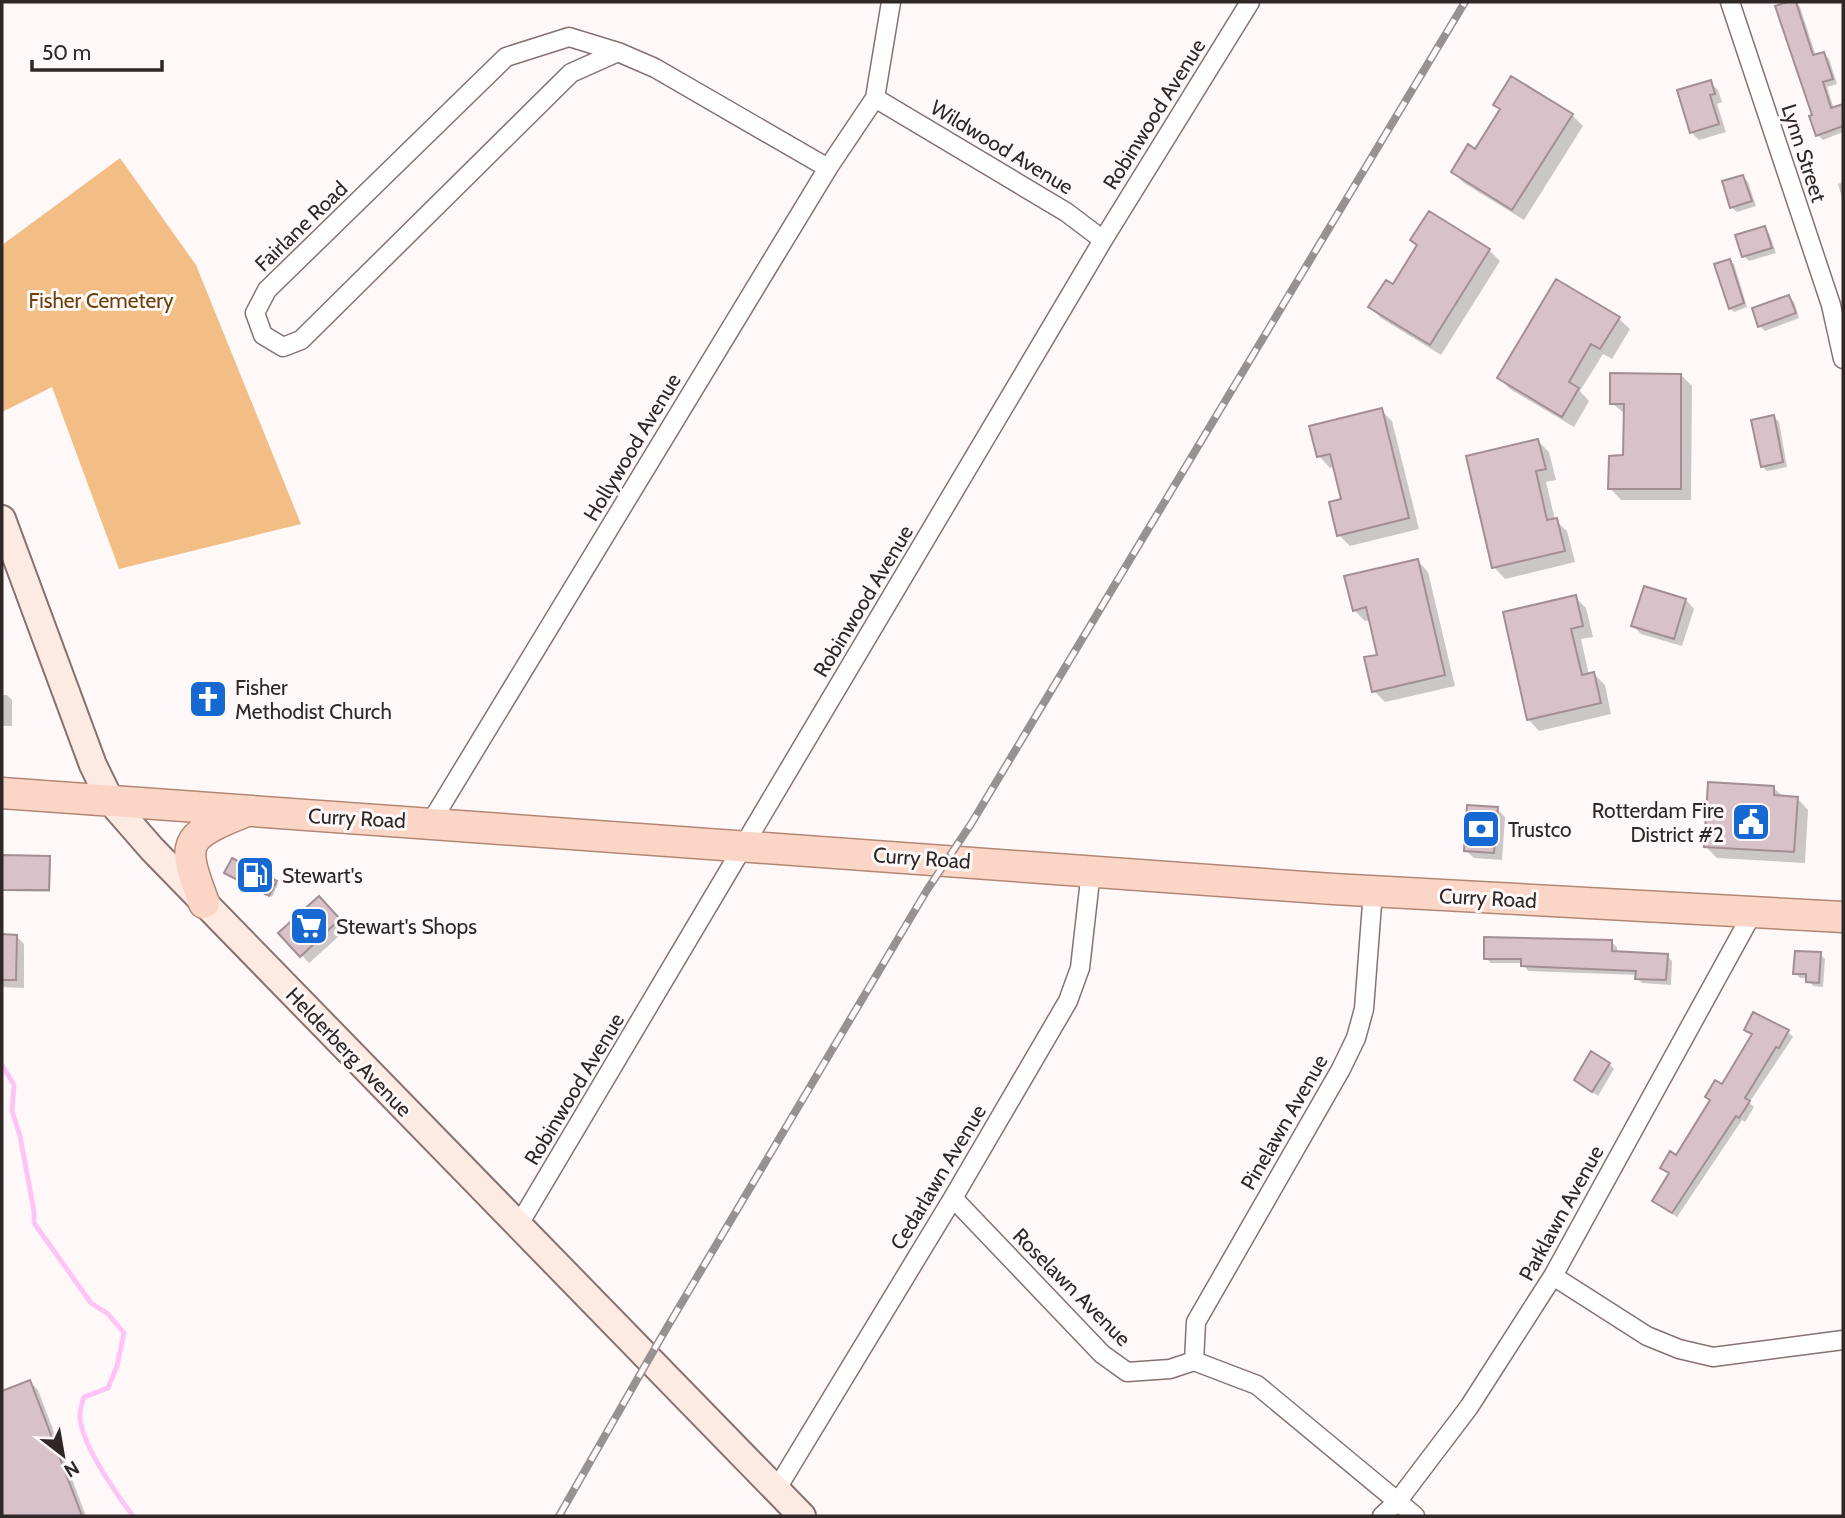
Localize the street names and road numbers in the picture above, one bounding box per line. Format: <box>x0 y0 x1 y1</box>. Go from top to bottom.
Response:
street label: Robinwood Avenue <box>1098 34 1210 194</box>
street label: Wildwood Avenue <box>926 95 1078 200</box>
street label: Lynn Street <box>1776 101 1832 205</box>
street label: Fairlane Road <box>250 176 352 276</box>
street label: Hollywood Avenue <box>578 369 686 525</box>
street label: Robinwood Avenue <box>808 520 918 681</box>
street label: Curry Road <box>308 803 406 833</box>
street label: Curry Road <box>872 842 972 874</box>
street label: Curry Road <box>1439 883 1537 913</box>
street label: Helderberg Avenue <box>281 982 417 1122</box>
street label: Robinwood Avenue <box>519 1008 629 1169</box>
street label: Pinelawn Avenue <box>1235 1050 1333 1194</box>
street label: Cedarlawn Avenue <box>885 1100 991 1254</box>
street label: Parklawn Avenue <box>1513 1141 1609 1285</box>
street label: Roselawn Avenue <box>1008 1223 1136 1351</box>

